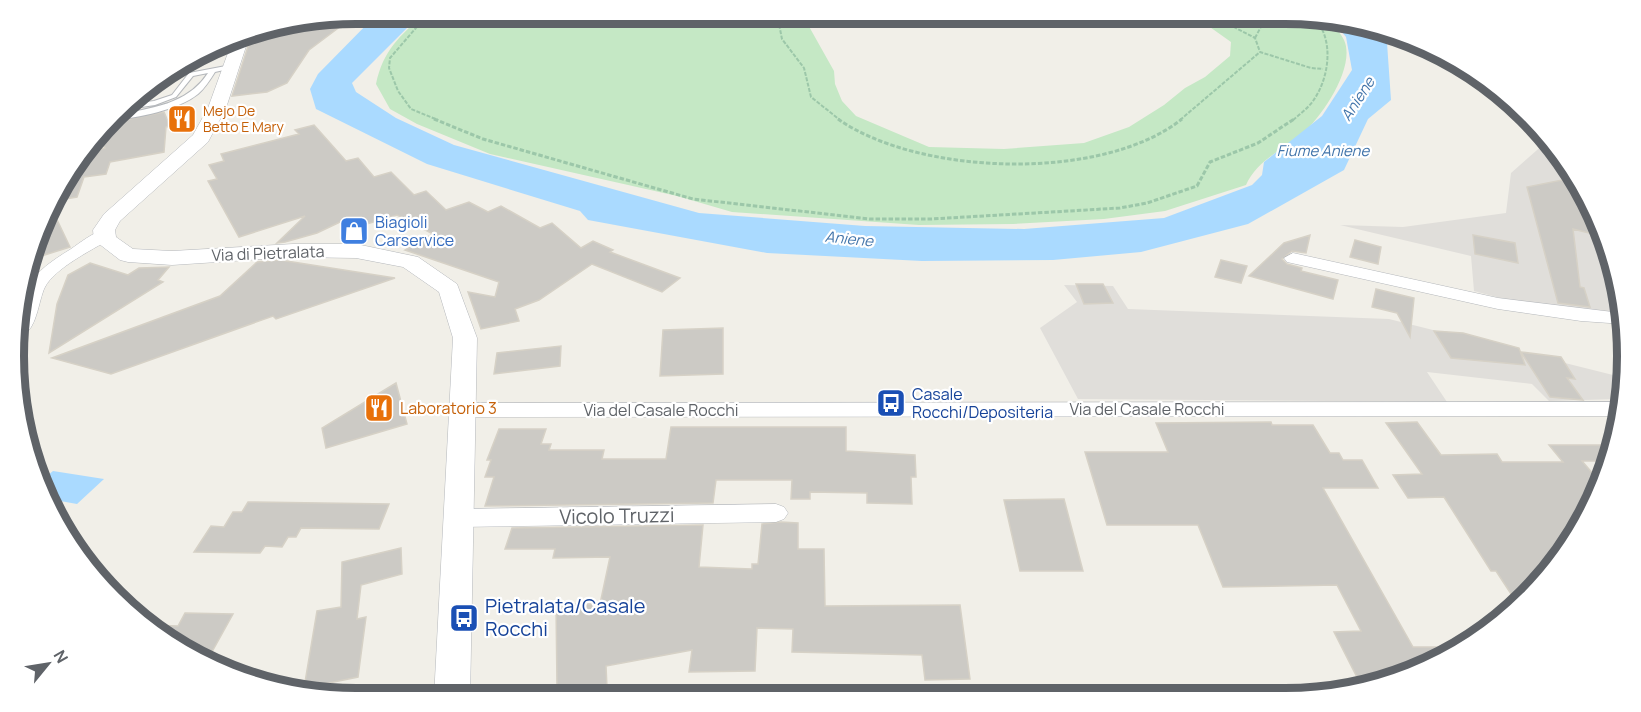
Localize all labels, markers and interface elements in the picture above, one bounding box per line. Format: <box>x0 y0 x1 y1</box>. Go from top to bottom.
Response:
water label: Aniene <box>1336 72 1380 125</box>
place label: Mejo De Betto E Mary <box>203 101 285 136</box>
restaurant icon: Mejo De Betto E Mary <box>166 103 198 135</box>
water label: Fiume Aniene <box>1277 140 1370 161</box>
place label: Biagioli Carservice <box>375 211 454 251</box>
shop icon: Biagioli Carservice <box>338 215 370 247</box>
water label: Aniene <box>824 226 875 252</box>
street label: Via di Pietralata <box>211 240 325 266</box>
place label: Casale Rocchi/Depositeria <box>912 383 1053 423</box>
bus stop icon: Casale Rocchi/Depositeria <box>875 387 907 419</box>
restaurant icon: Laboratorio 3 <box>363 392 395 424</box>
place label: Laboratorio 3 <box>400 397 497 419</box>
street label: Via del Casale Rocchi <box>1069 398 1225 420</box>
street label: Via del Casale Rocchi <box>583 399 739 421</box>
street label: Vicolo Truzzi <box>559 501 675 530</box>
place label: Pietralata/Casale Rocchi <box>485 592 645 642</box>
bus stop icon: Pietralata/Casale Rocchi <box>448 602 480 634</box>
north arrow <box>18 634 78 694</box>
text: N <box>49 646 73 667</box>

